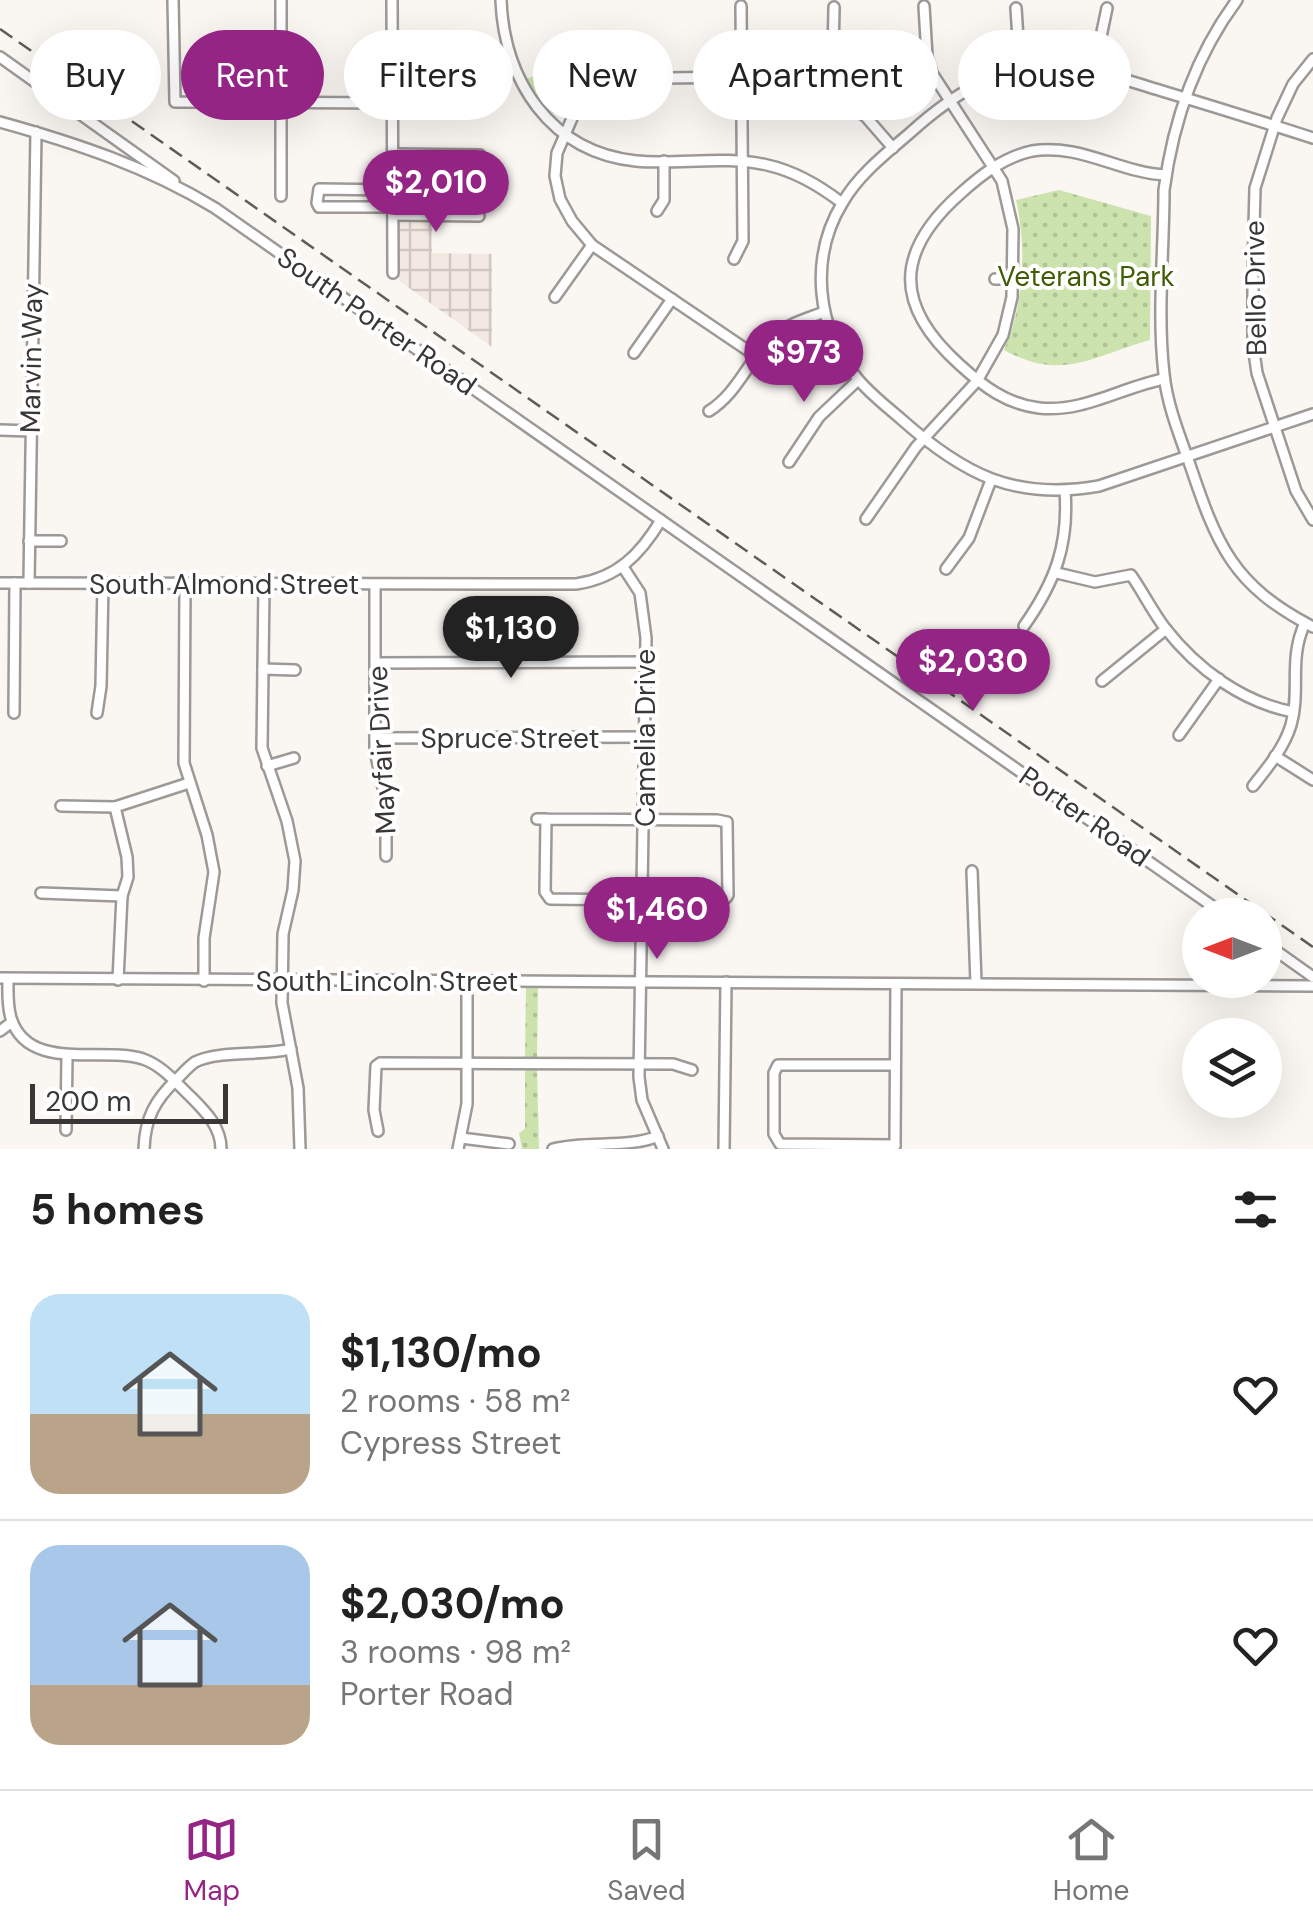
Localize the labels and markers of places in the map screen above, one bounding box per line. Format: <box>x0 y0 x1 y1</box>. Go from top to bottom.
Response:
pin: $2,010 <box>355 150 517 235</box>
pin: $973 <box>745 320 863 405</box>
pin: $1,130 <box>430 596 592 681</box>
pin: $2,030 <box>892 629 1054 714</box>
pin: $1,460 <box>576 877 738 962</box>

